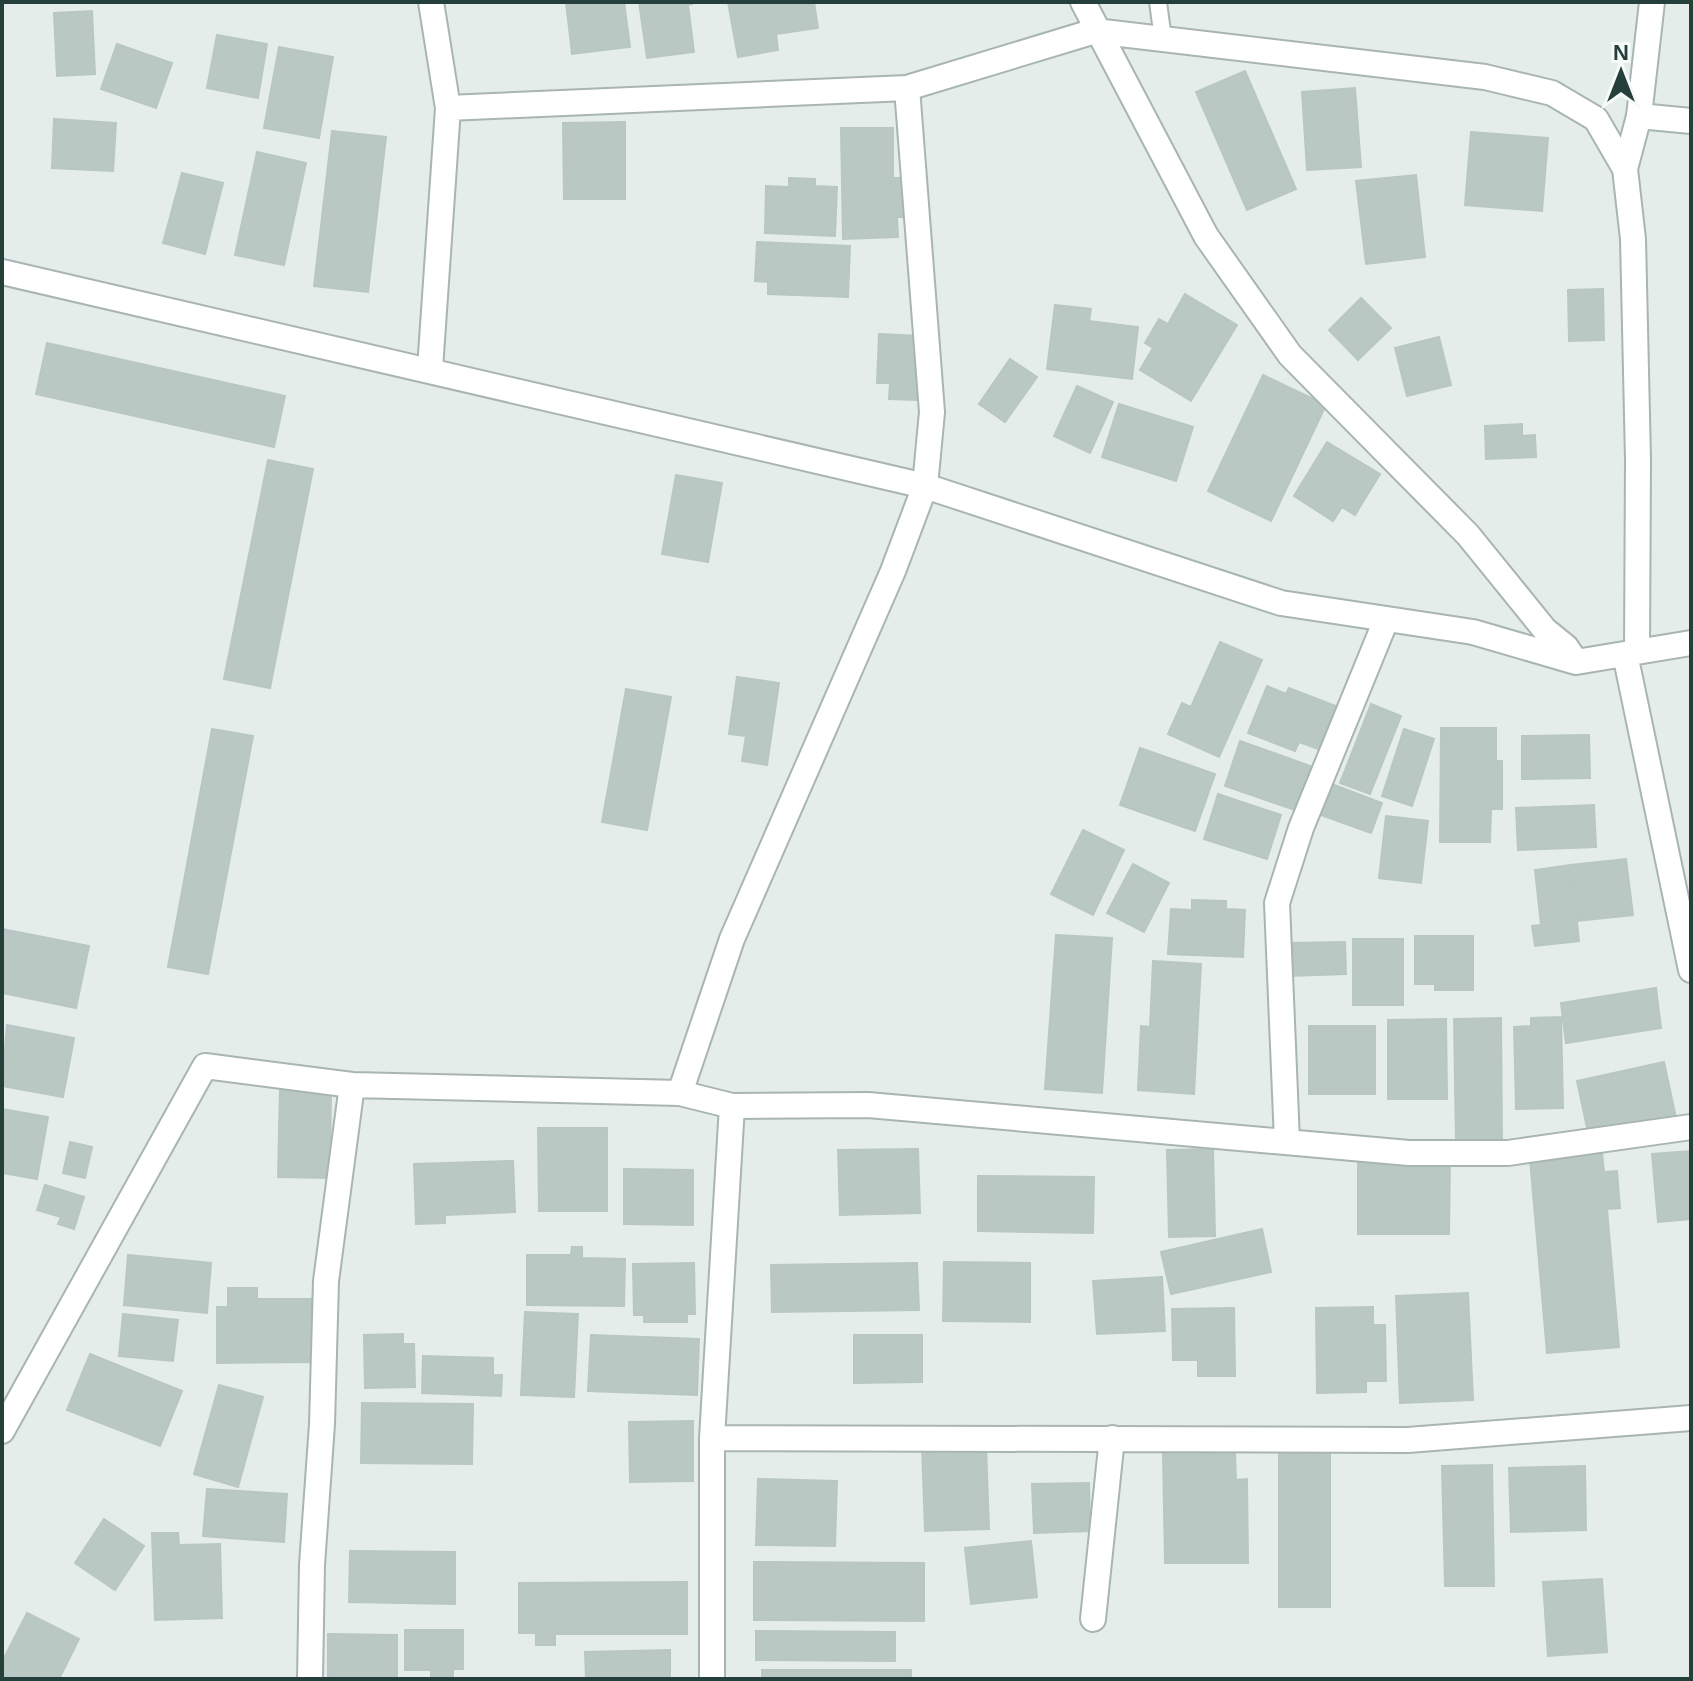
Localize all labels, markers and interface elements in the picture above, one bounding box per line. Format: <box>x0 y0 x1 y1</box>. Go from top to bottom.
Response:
north arrow <box>1581 32 1661 112</box>
text: N <box>1613 40 1629 65</box>

